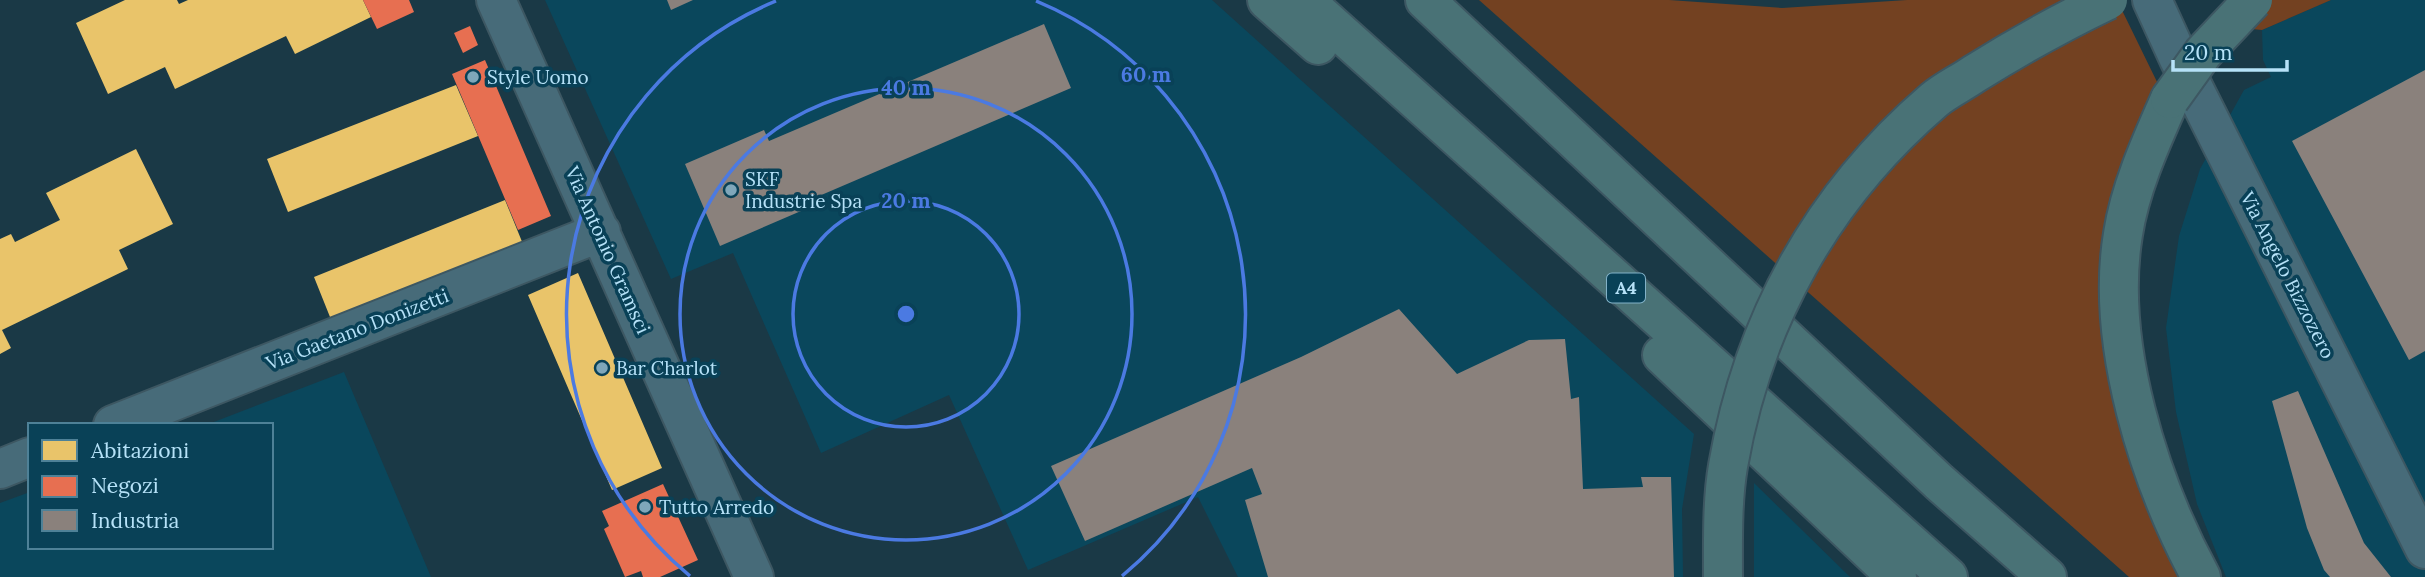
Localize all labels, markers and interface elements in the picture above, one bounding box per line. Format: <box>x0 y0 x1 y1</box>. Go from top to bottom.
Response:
scale bar <box>2173 28 2287 72</box>
text: 20 m <box>2184 39 2233 66</box>
text: 60 m <box>1121 61 1171 88</box>
place label: Style Uomo <box>487 65 589 89</box>
marker: Style Uomo <box>465 69 481 85</box>
text: 40 m <box>881 74 931 101</box>
street label: Via Antonio Gramsci <box>560 162 656 337</box>
place label: SKF Industrie Spa <box>745 167 862 213</box>
marker: SKF Industrie Spa <box>723 182 739 198</box>
text: 20 m <box>881 187 931 214</box>
street label: Via Angelo Bizzozero <box>2235 187 2340 362</box>
road number: A4 <box>1607 274 1645 302</box>
street label: Via Gaetano Donizetti <box>261 283 452 375</box>
centre of rings <box>894 302 918 326</box>
place label: Bar Charlot <box>616 356 718 380</box>
marker: Bar Charlot <box>594 360 610 376</box>
legend <box>28 423 273 549</box>
text: Abitazioni <box>90 437 189 464</box>
text: Negozi <box>91 472 159 499</box>
place label: Tutto Arredo <box>659 495 774 519</box>
marker: Tutto Arredo <box>637 499 653 515</box>
text: Industria <box>91 507 180 534</box>

